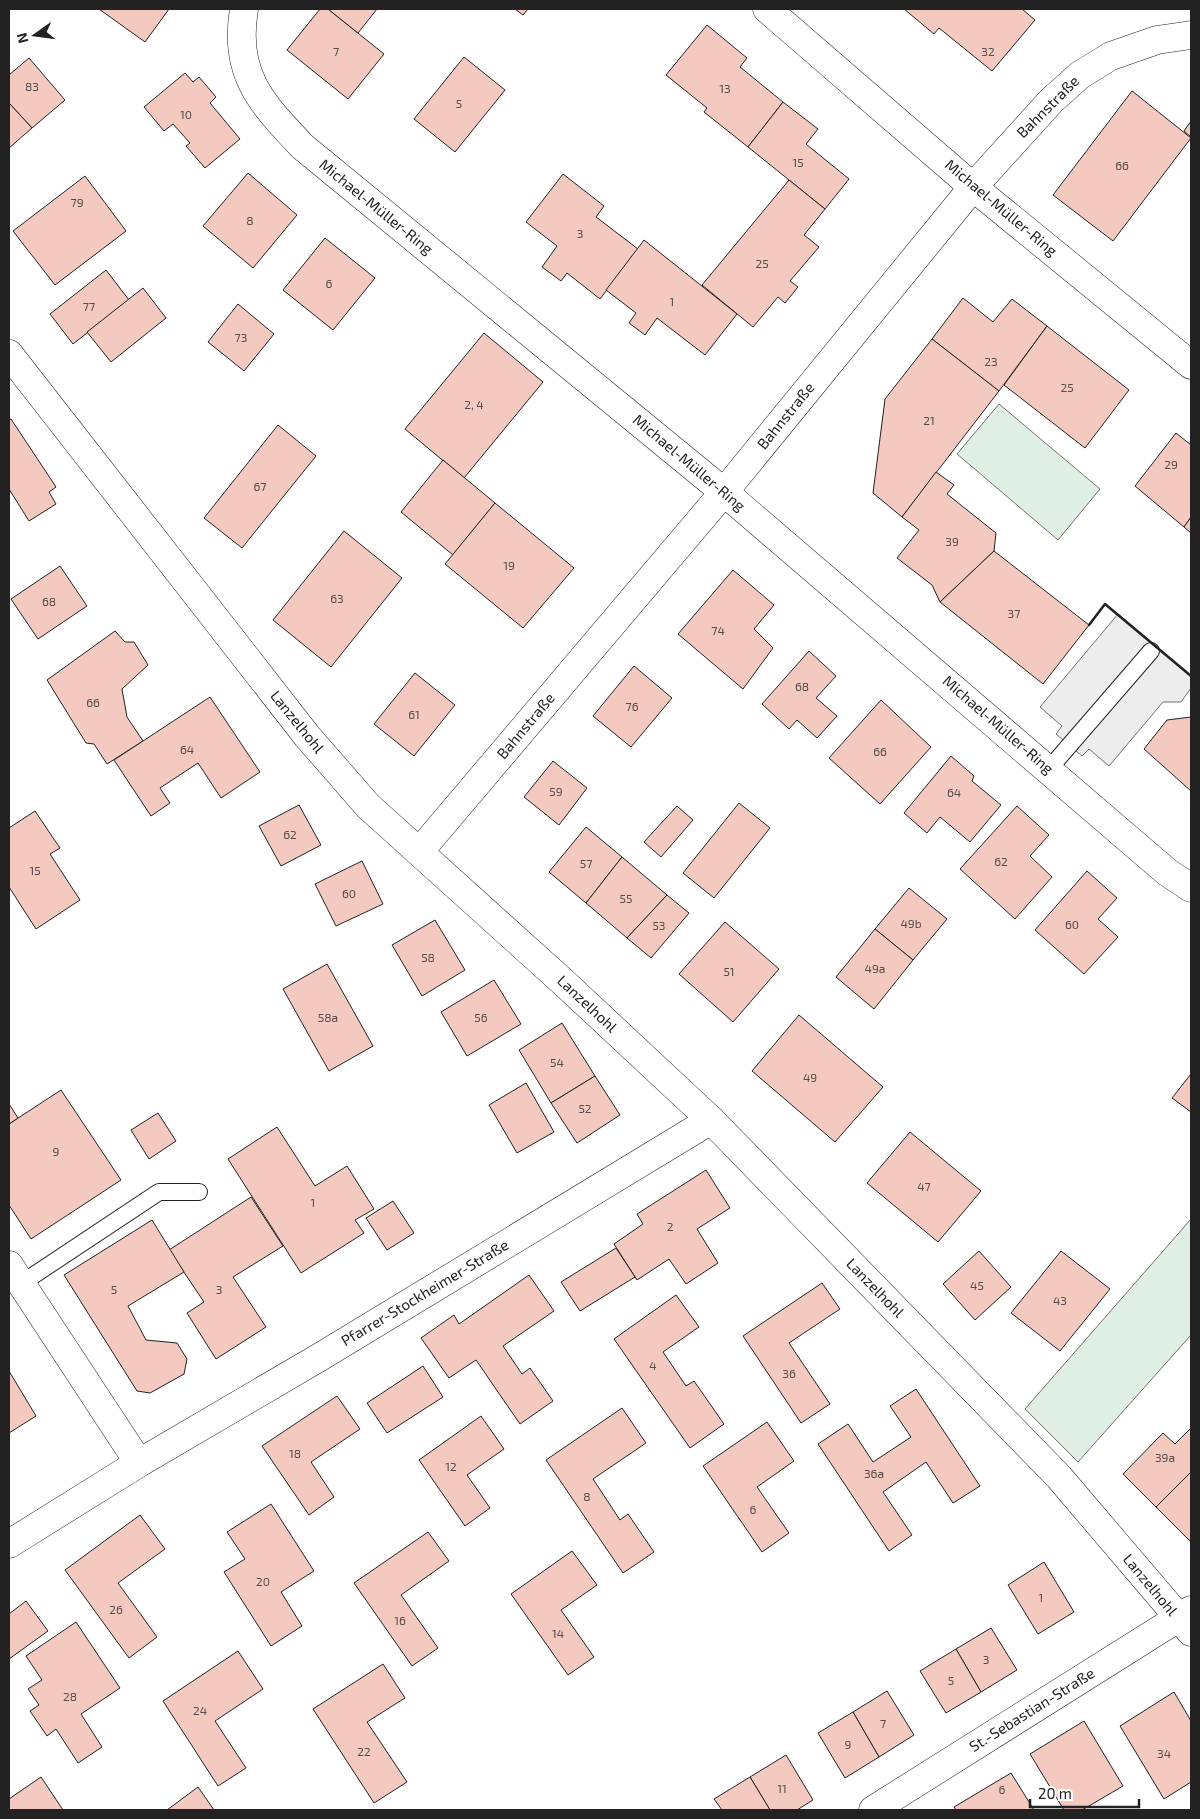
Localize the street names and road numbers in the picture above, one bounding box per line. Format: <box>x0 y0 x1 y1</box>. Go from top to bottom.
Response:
street label: Bahnstraße <box>1012 71 1082 141</box>
street label: Michael-Müller-Ring <box>316 155 438 258</box>
street label: Michael-Müller-Ring <box>942 155 1062 260</box>
street label: Bahnstraße <box>753 378 818 452</box>
street label: Michael-Müller-Ring <box>630 410 750 515</box>
street label: Michael-Müller-Ring <box>940 671 1058 778</box>
street label: Lanzelhohl <box>267 686 329 757</box>
street label: Bahnstraße <box>492 689 558 762</box>
street label: Lanzelhohl <box>554 971 622 1036</box>
street label: Pfarrer-Stockheimer-Straße <box>338 1235 511 1349</box>
street label: Lanzelhohl <box>843 1254 909 1321</box>
street label: Lanzelhohl <box>1120 1550 1182 1619</box>
street label: St.-Sebastian-Straße <box>966 1663 1097 1755</box>

